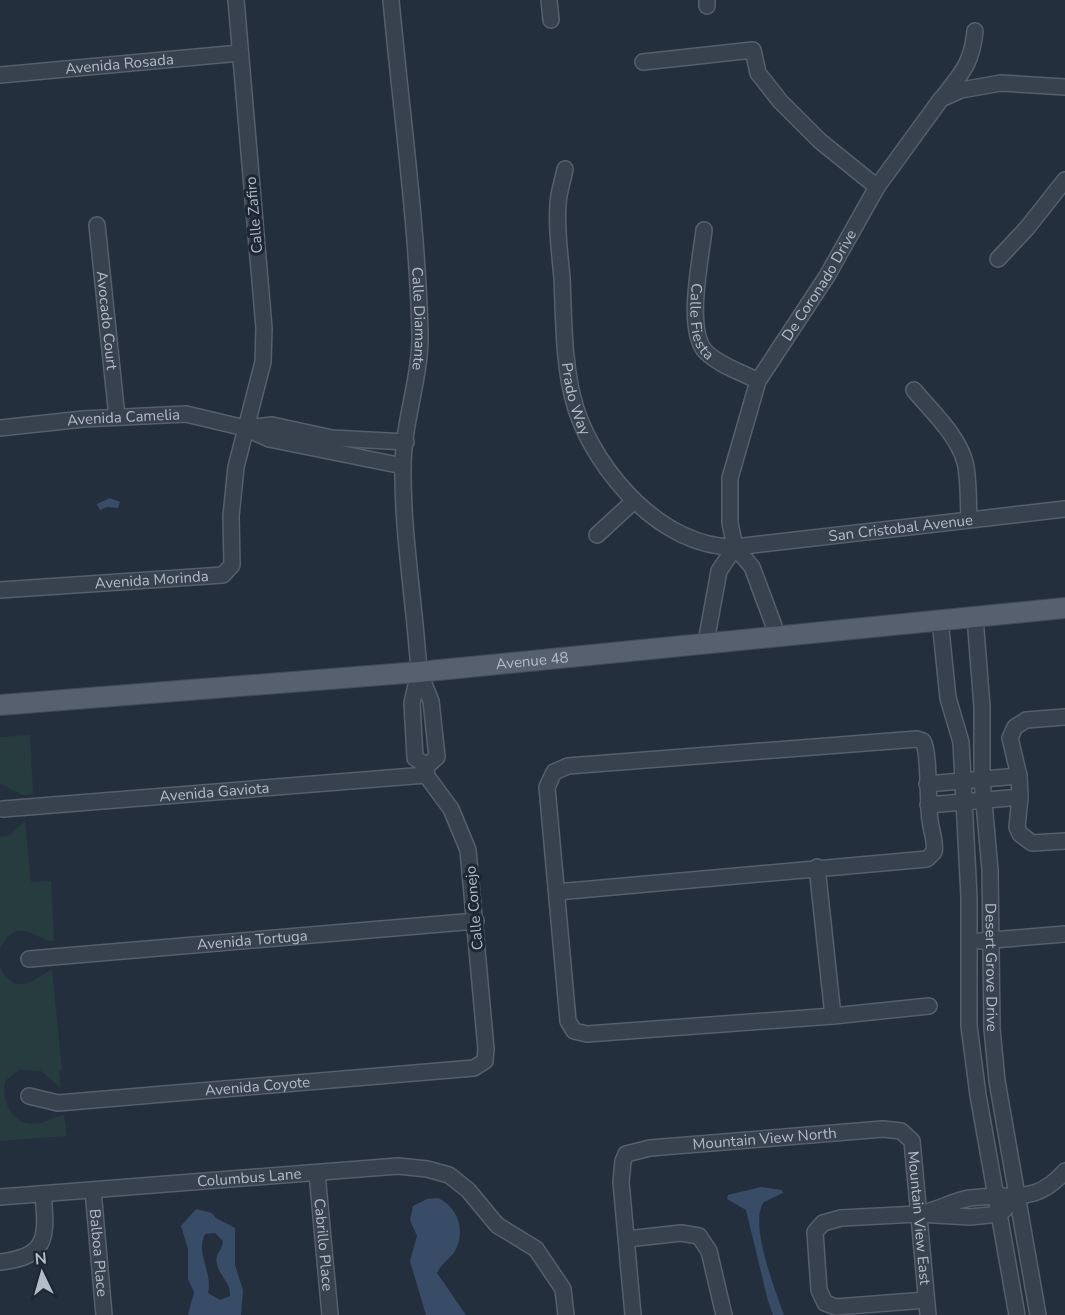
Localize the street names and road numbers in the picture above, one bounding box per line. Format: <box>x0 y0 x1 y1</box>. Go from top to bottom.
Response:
street label: Avenida Rosada <box>64 49 175 79</box>
street label: Calle Zafiro <box>241 176 267 254</box>
street label: De Coronado Drive <box>777 226 861 345</box>
street label: Calle Diamante <box>407 266 430 372</box>
street label: Avocado Court <box>92 270 122 372</box>
street label: Calle Fiesta <box>685 282 718 364</box>
street label: Prado Way <box>557 361 595 439</box>
street label: Avenida Camelia <box>66 404 181 431</box>
street label: San Cristobal Avenue <box>827 510 974 546</box>
street label: Avenida Morinda <box>94 566 209 594</box>
street label: Avenue 48 <box>495 647 569 674</box>
street label: Avenida Gaviota <box>159 778 270 806</box>
street label: Calle Conejo <box>460 865 488 951</box>
street label: Desert Grove Drive <box>980 903 1002 1032</box>
street label: Avenida Tortuga <box>196 925 308 955</box>
street label: Avenida Coyote <box>204 1072 311 1101</box>
street label: Mountain View North <box>692 1123 837 1154</box>
street label: Mountain View East <box>903 1150 935 1287</box>
street label: Columbus Lane <box>196 1164 302 1192</box>
street label: Cabrillo Place <box>309 1197 338 1292</box>
street label: Balboa Place <box>85 1208 112 1298</box>

